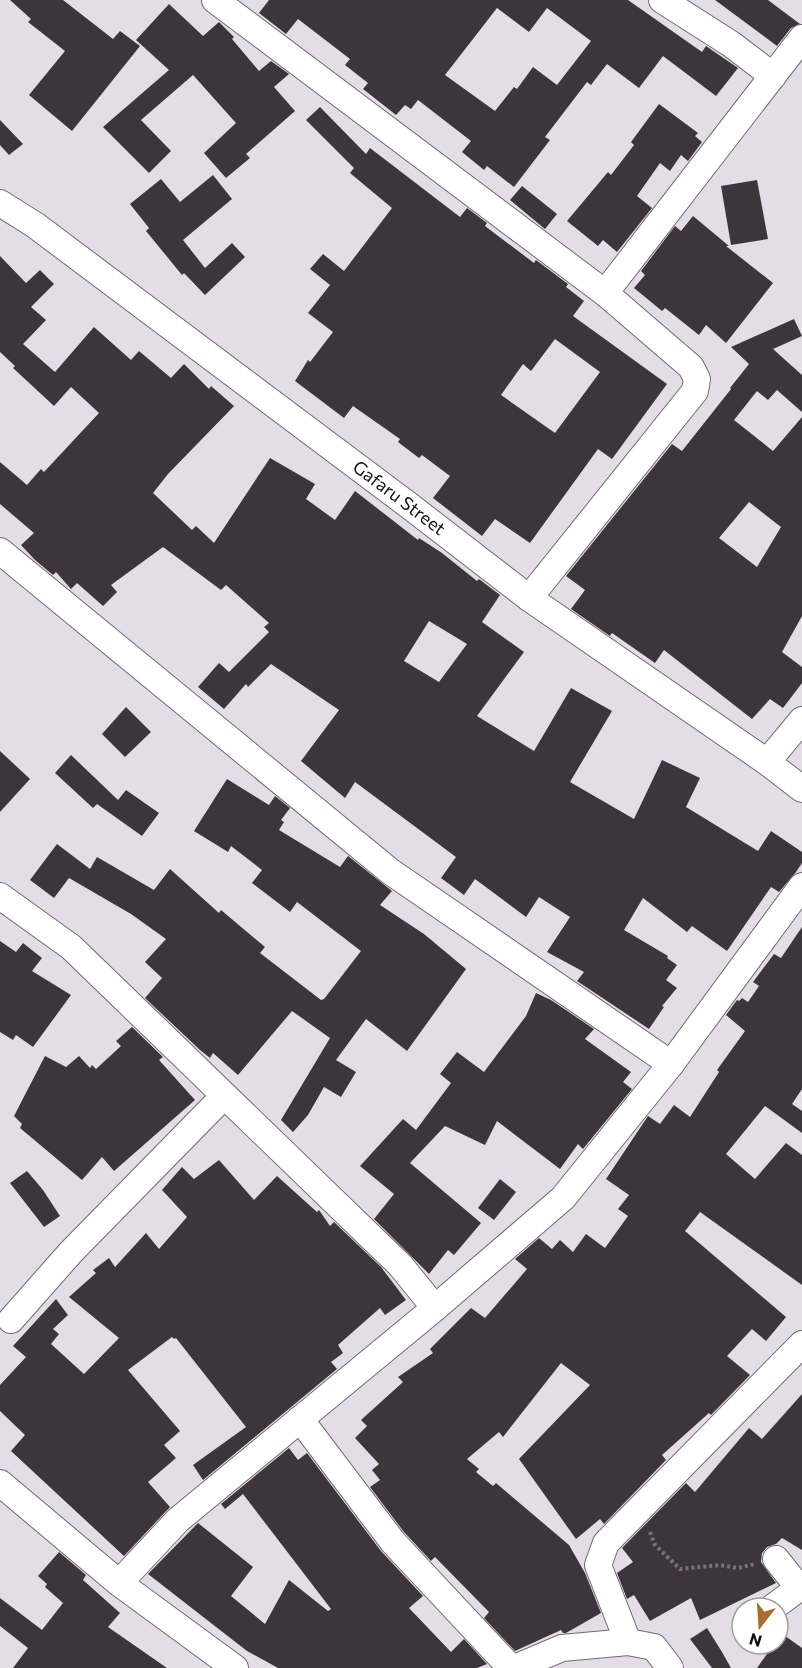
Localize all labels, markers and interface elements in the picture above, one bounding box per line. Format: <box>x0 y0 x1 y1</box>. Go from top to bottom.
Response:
street label: Gafaru Street <box>349 455 450 539</box>
north arrow <box>730 1596 790 1656</box>
text: N <box>747 1630 764 1652</box>

